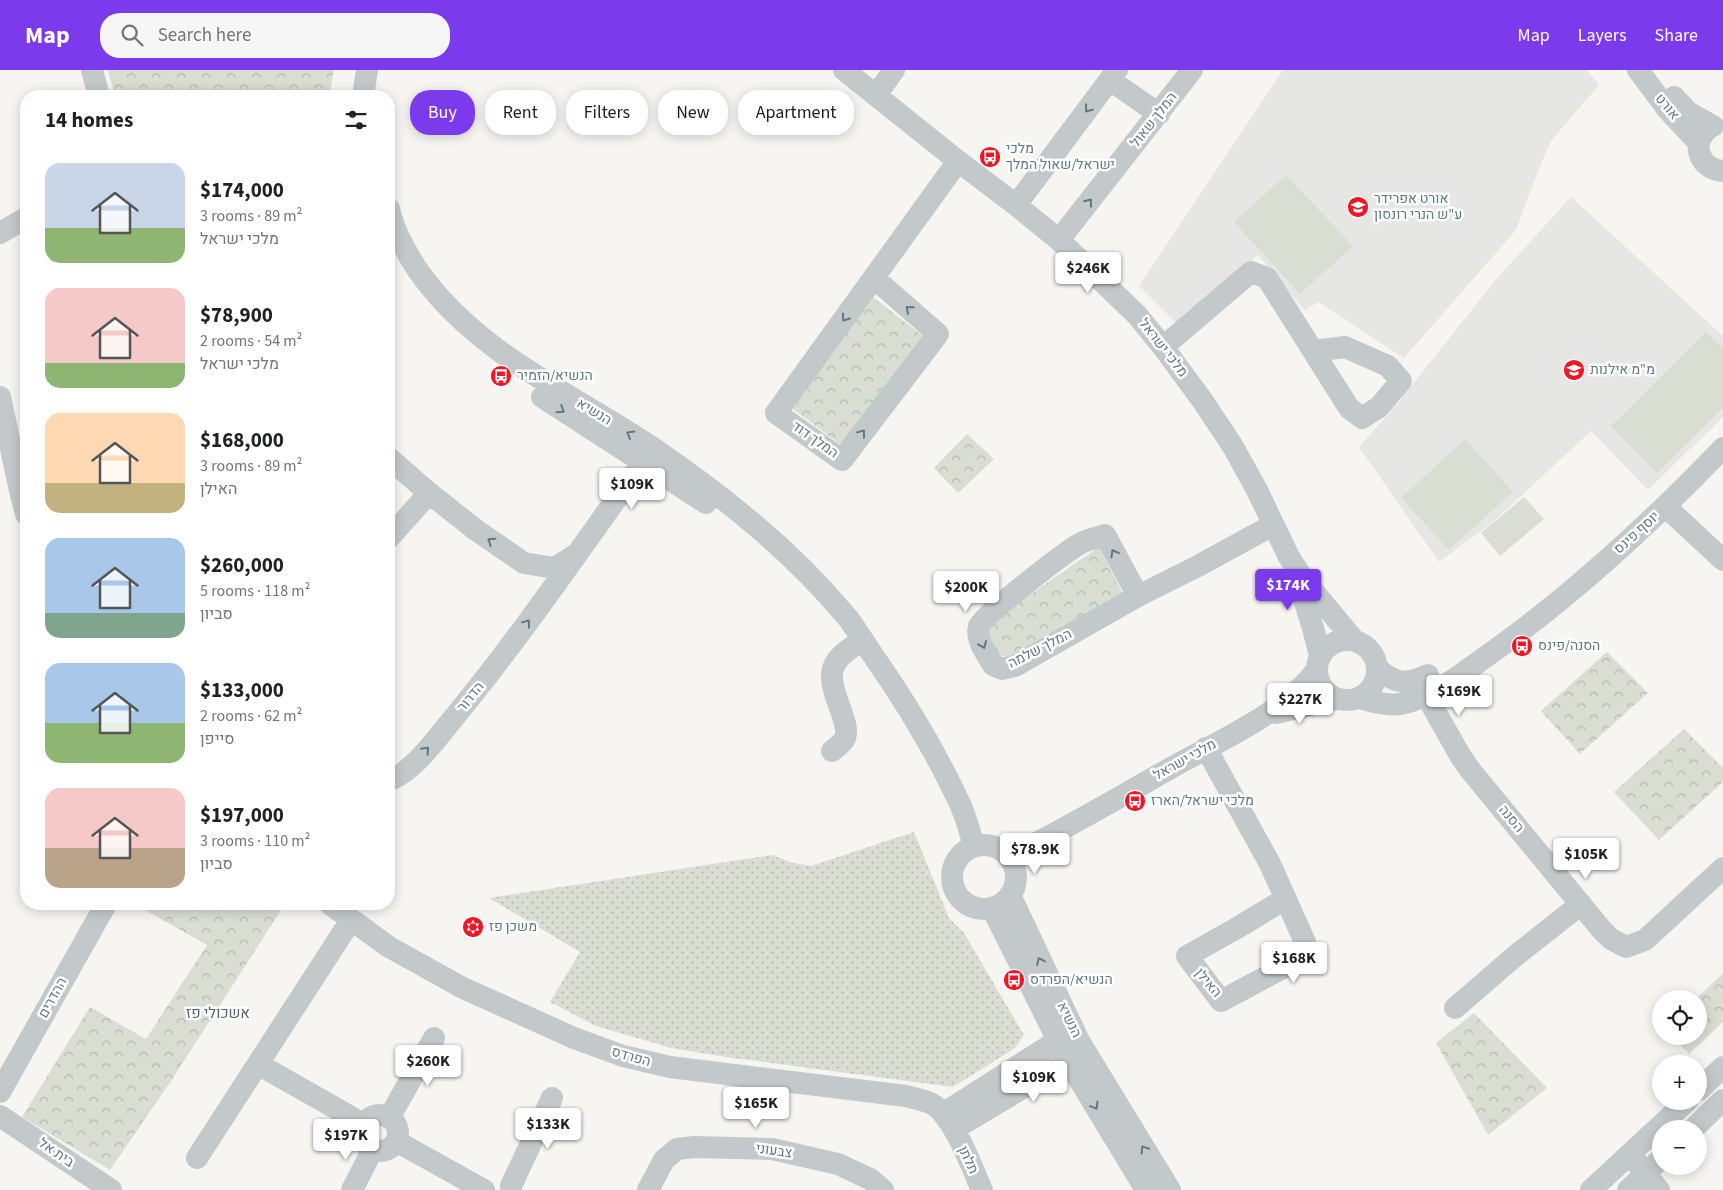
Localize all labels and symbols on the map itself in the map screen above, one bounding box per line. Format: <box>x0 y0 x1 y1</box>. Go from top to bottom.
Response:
street label: המלך שאול <box>1126 88 1182 152</box>
street label: אורט <box>1650 90 1684 124</box>
one-way arrow <box>1085 103 1094 113</box>
place label: מלכי ישראל/שאול המלך <box>1006 139 1115 175</box>
bus stop icon: מלכי ישראל/שאול המלך <box>978 145 1002 169</box>
place label: אורט אפרידר ע"ש הנרי רונסון <box>1374 189 1462 225</box>
school or university icon: אורט אפרידר ע"ש הנרי רונסון <box>1346 195 1370 219</box>
one-way arrow <box>1084 199 1092 208</box>
pin: $246K <box>1053 252 1123 294</box>
one-way arrow <box>906 306 915 315</box>
one-way arrow <box>842 312 851 321</box>
street label: מלכי ישראל <box>1134 315 1192 381</box>
school or university icon: מ"מ אילנות <box>1562 358 1586 382</box>
place label: מ"מ אילנות <box>1590 360 1655 380</box>
bus stop icon: הנשיא/הזמיר <box>489 364 513 388</box>
place label: הנשיא/הזמיר <box>517 366 593 386</box>
street label: הנשיא <box>573 394 615 430</box>
one-way arrow <box>555 403 564 413</box>
street label: המלך דוד <box>788 417 842 463</box>
one-way arrow <box>857 430 865 439</box>
one-way arrow <box>626 431 636 440</box>
pin: $109K <box>597 468 667 510</box>
street label: יוסף פינס <box>1610 507 1664 559</box>
one-way arrow <box>487 538 497 547</box>
one-way arrow <box>1111 549 1121 558</box>
pin: $174K <box>1253 568 1323 611</box>
pin: $200K <box>931 570 1001 613</box>
one-way arrow <box>522 620 530 629</box>
street label: המלך שלמה <box>1005 624 1075 674</box>
bus stop icon: הסנה/פינס <box>1510 634 1534 658</box>
place label: הסנה/פינס <box>1538 636 1600 656</box>
one-way arrow <box>976 640 987 649</box>
pin: $169K <box>1424 674 1494 717</box>
street label: הדרור <box>453 678 489 716</box>
pin: $227K <box>1265 682 1335 725</box>
street label: מלכי ישראל <box>1150 735 1220 785</box>
one-way arrow <box>420 747 429 756</box>
bus stop icon: מלכי ישראל/הארז <box>1123 789 1147 813</box>
place label: מלכי ישראל/הארז <box>1151 791 1254 811</box>
street label: הסנה <box>1494 801 1528 837</box>
pin: $78.9K <box>994 832 1076 875</box>
pin: $105K <box>1551 838 1621 880</box>
synagogue icon: משכן פז <box>461 915 485 939</box>
place label: משכן פז <box>489 917 537 937</box>
pin: $168K <box>1259 942 1329 984</box>
one-way arrow <box>1037 957 1047 966</box>
street label: האילן <box>1190 964 1226 1002</box>
bus stop icon: הנשיא/הפרדס <box>1002 968 1026 992</box>
place label: הנשיא/הפרדס <box>1030 970 1113 990</box>
street label: ההדרים <box>34 974 72 1022</box>
street label: הנשיא <box>1052 999 1086 1041</box>
district label: אשכולי פז <box>186 1003 250 1024</box>
street label: הפרדס <box>609 1042 653 1072</box>
pin: $260K <box>393 1044 463 1087</box>
pin: $109K <box>999 1060 1069 1103</box>
pin: $165K <box>721 1086 791 1129</box>
one-way arrow <box>1089 1100 1099 1109</box>
pin: $133K <box>513 1108 583 1150</box>
pin: $197K <box>311 1118 381 1161</box>
street label: בית אל <box>34 1134 78 1173</box>
street label: צבעוני <box>755 1139 794 1163</box>
street label: תלתן <box>953 1143 983 1177</box>
one-way arrow <box>1141 1145 1150 1154</box>

